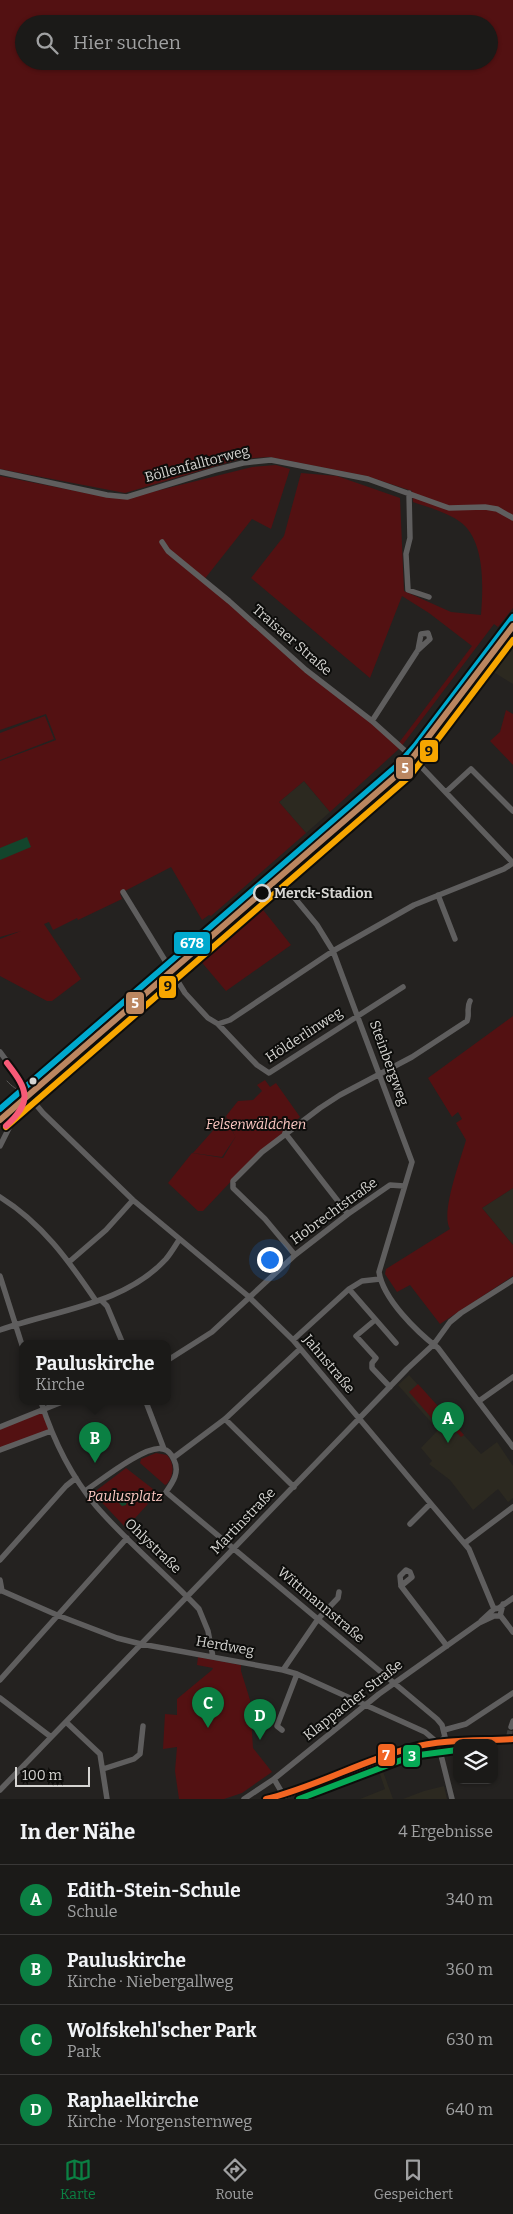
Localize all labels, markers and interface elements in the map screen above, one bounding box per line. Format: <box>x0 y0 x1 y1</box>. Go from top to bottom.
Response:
search box <box>15 15 498 70</box>
icon: search <box>33 29 61 57</box>
text: Hier suchen <box>73 31 181 54</box>
street label: Böllenfalltorweg <box>143 442 251 486</box>
street label: Traisaer Straße <box>249 601 335 679</box>
line badge: 9 <box>419 739 439 763</box>
text: 9 <box>425 743 433 760</box>
line badge: 5 <box>395 756 414 780</box>
text: 5 <box>401 760 409 777</box>
marker: Merck-Stadion <box>253 884 271 902</box>
place label: Merck-Stadion <box>274 885 373 902</box>
line badge: 678 <box>173 931 211 955</box>
text: 678 <box>180 935 204 952</box>
line badge: 9 <box>158 975 177 999</box>
text: 9 <box>164 978 172 995</box>
line badge: 5 <box>125 991 145 1015</box>
text: 5 <box>131 995 139 1012</box>
street label: Hölderlinweg <box>262 1004 346 1066</box>
street label: Steinbergweg <box>366 1018 412 1108</box>
unlabelled marker <box>28 1076 38 1086</box>
park label: Felsenwäldchen <box>206 1116 306 1133</box>
street label: Hobrechtstraße <box>287 1174 381 1248</box>
your location <box>257 1247 283 1273</box>
street label: Jahnstraße <box>299 1330 358 1397</box>
popup <box>19 1340 171 1405</box>
text: Pauluskirche <box>36 1352 154 1375</box>
text: Kirche <box>36 1375 85 1394</box>
pin: A <box>432 1402 464 1443</box>
pin: B <box>79 1422 111 1463</box>
street label: Martinstraße <box>207 1484 279 1558</box>
park label: Paulusplatz <box>87 1488 163 1505</box>
street label: Ohlystraße <box>121 1515 185 1577</box>
street label: Wittmannstraße <box>274 1564 368 1646</box>
street label: Herdweg <box>195 1633 256 1660</box>
street label: Klappacher Straße <box>300 1656 406 1744</box>
pin: C <box>192 1687 224 1728</box>
pin: D <box>244 1699 276 1740</box>
map controls <box>453 1739 498 1784</box>
button: layers <box>453 1739 498 1784</box>
line badge: 7 <box>377 1743 396 1767</box>
line badge: 3 <box>402 1744 421 1768</box>
text: 7 <box>382 1747 390 1764</box>
text: 3 <box>408 1748 416 1765</box>
scale bar <box>15 1764 90 1787</box>
text: 100 m <box>22 1767 62 1784</box>
text: In der Nähe <box>20 1819 135 1845</box>
text: 4 Ergebnisse <box>398 1822 493 1841</box>
text: Edith-Stein-Schule <box>67 1879 241 1902</box>
text: A <box>30 1890 42 1909</box>
text: 340 m <box>446 1890 493 1909</box>
text: Schule <box>67 1902 118 1921</box>
text: Pauluskirche <box>67 1949 186 1972</box>
text: B <box>31 1960 41 1979</box>
text: 360 m <box>446 1960 493 1979</box>
text: Kirche · Niebergallweg <box>67 1972 234 1991</box>
text: Wolfskehl'scher Park <box>67 2019 257 2042</box>
text: C <box>31 2030 41 2049</box>
text: 630 m <box>446 2030 493 2049</box>
text: Park <box>67 2042 101 2061</box>
text: Raphaelkirche <box>67 2089 199 2112</box>
text: D <box>30 2100 42 2119</box>
text: 640 m <box>445 2100 493 2119</box>
text: Kirche · Morgensternweg <box>67 2112 252 2131</box>
tab: Karte <box>60 2156 96 2203</box>
tab: Route <box>216 2156 254 2203</box>
tab: Gespeichert <box>374 2156 453 2203</box>

